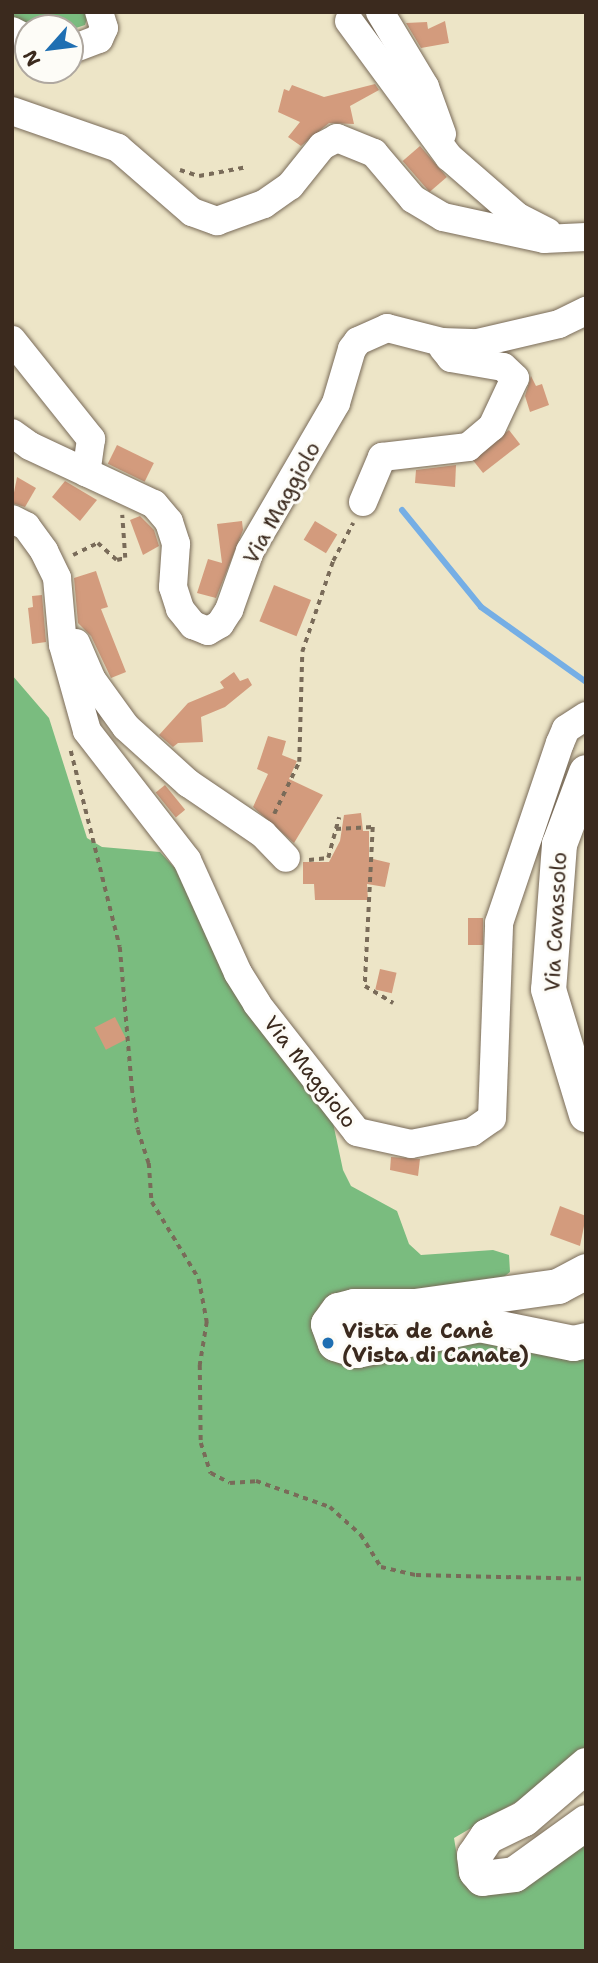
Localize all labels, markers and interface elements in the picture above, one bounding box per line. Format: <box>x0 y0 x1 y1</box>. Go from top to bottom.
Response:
north arrow <box>14 14 84 84</box>
text: N <box>17 46 46 71</box>
street label: Via Maggiolo <box>238 438 326 568</box>
street label: Via Cavassolo <box>540 851 572 993</box>
street label: Via Maggiolo <box>258 1011 362 1133</box>
place label: Vista de Canè (Vista di Canate) <box>342 1318 529 1368</box>
marker: Vista de Canè (Vista di Canate) <box>320 1335 336 1351</box>

